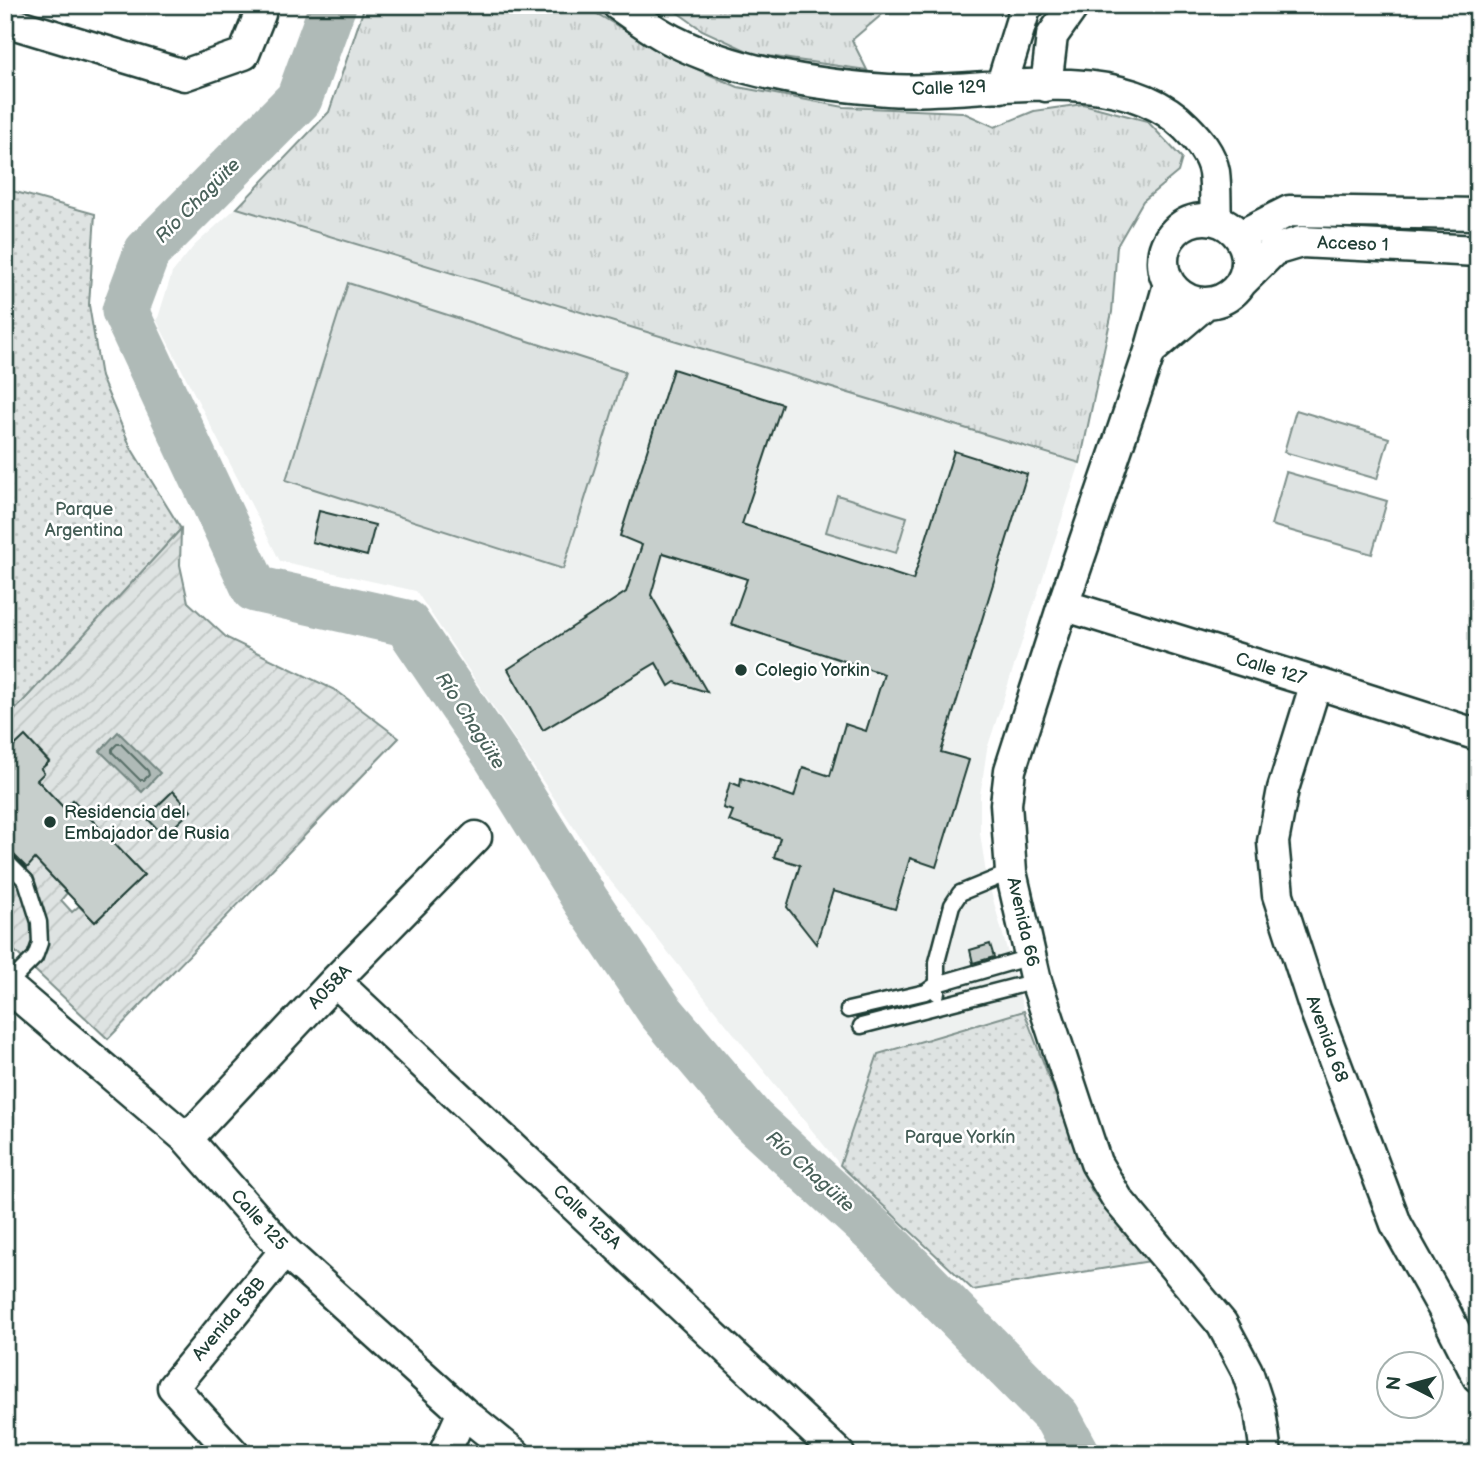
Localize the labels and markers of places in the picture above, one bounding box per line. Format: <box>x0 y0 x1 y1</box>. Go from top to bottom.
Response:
place label: Colegio Yorkin <box>755 660 870 681</box>
marker: Colegio Yorkin <box>733 662 749 678</box>
place label: Residencia del Embajador de Rusia <box>64 802 230 844</box>
marker: Residencia del Embajador de Rusia <box>42 814 58 830</box>

